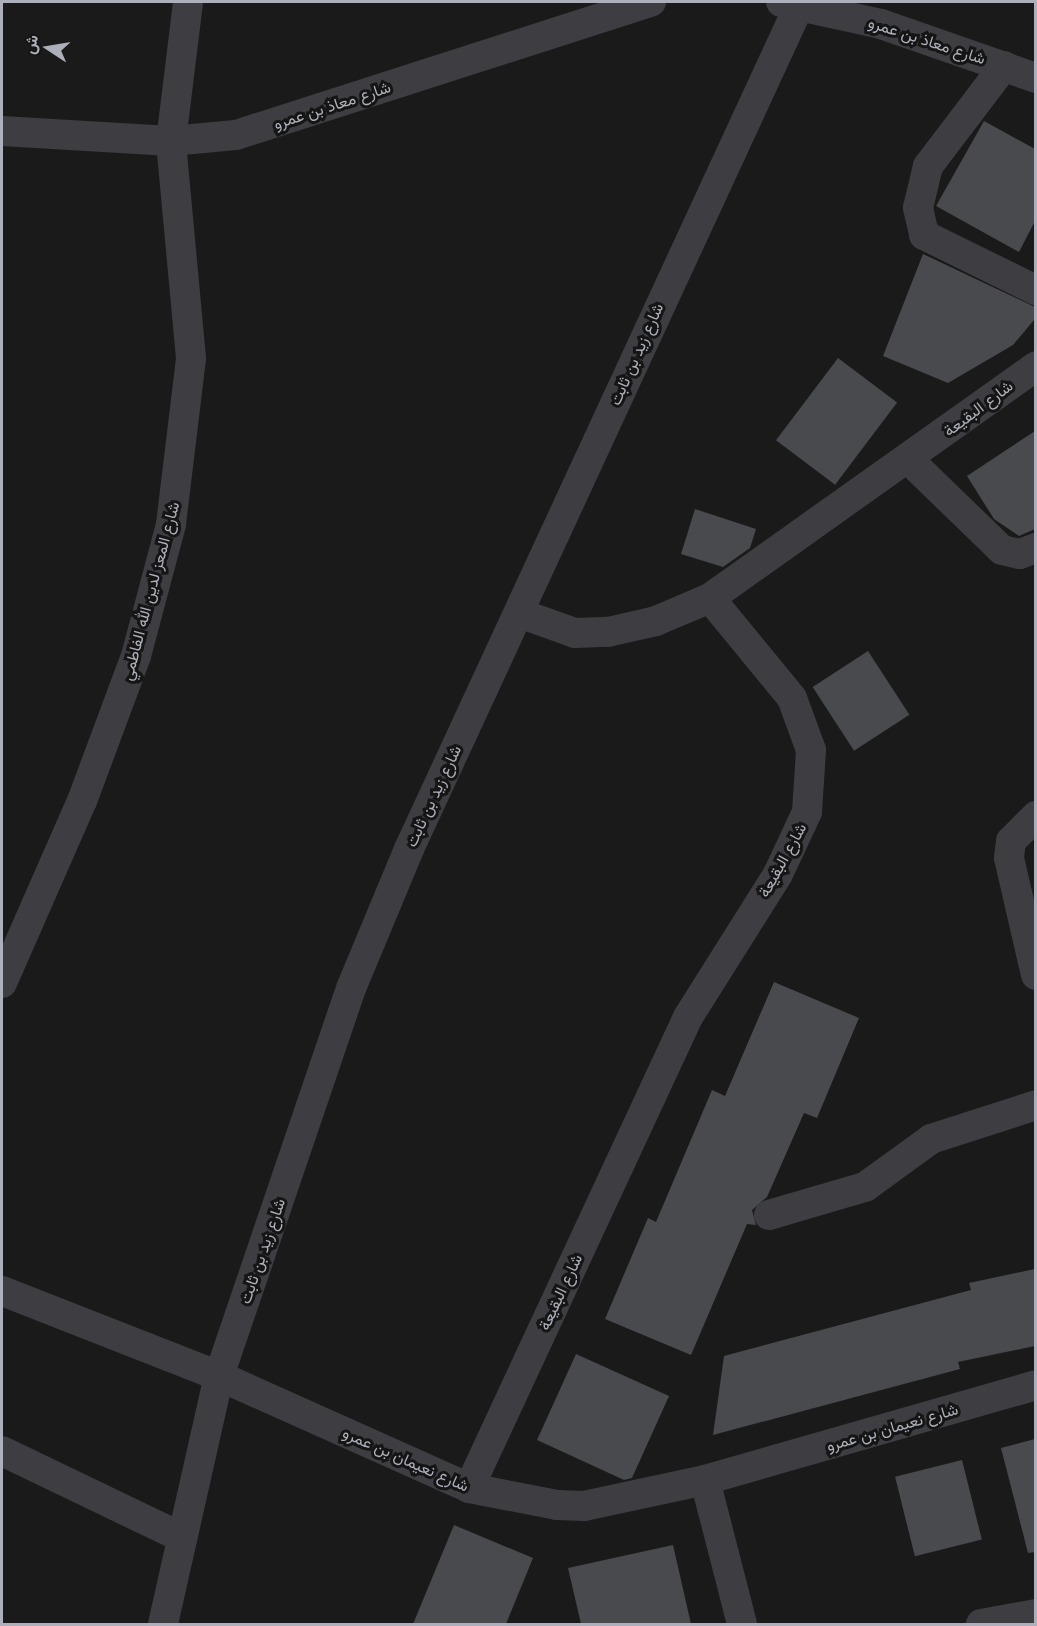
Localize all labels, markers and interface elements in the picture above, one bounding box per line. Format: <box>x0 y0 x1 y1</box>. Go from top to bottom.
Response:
street label: شارع معاذ بن عمرو <box>866 12 988 68</box>
north arrow <box>18 18 78 78</box>
text: ش <box>19 33 42 56</box>
street label: شارع معاذ بن عمرو <box>271 77 393 133</box>
street label: شارع زيد بن ثابت <box>605 300 667 408</box>
street label: شارع البقيعة <box>940 376 1016 440</box>
street label: شارع المعز لدين الله الفاطمي <box>117 500 183 682</box>
street label: شارع زيد بن ثابت <box>401 742 465 850</box>
street label: شارع البقيعة <box>754 820 810 900</box>
street label: شارع زيد بن ثابت <box>235 1196 289 1306</box>
street label: شارع البقيعة <box>534 1251 586 1333</box>
street label: شارع نعيمان بن عمرو <box>824 1399 960 1455</box>
street label: شارع نعيمان بن عمرو <box>340 1423 472 1495</box>

